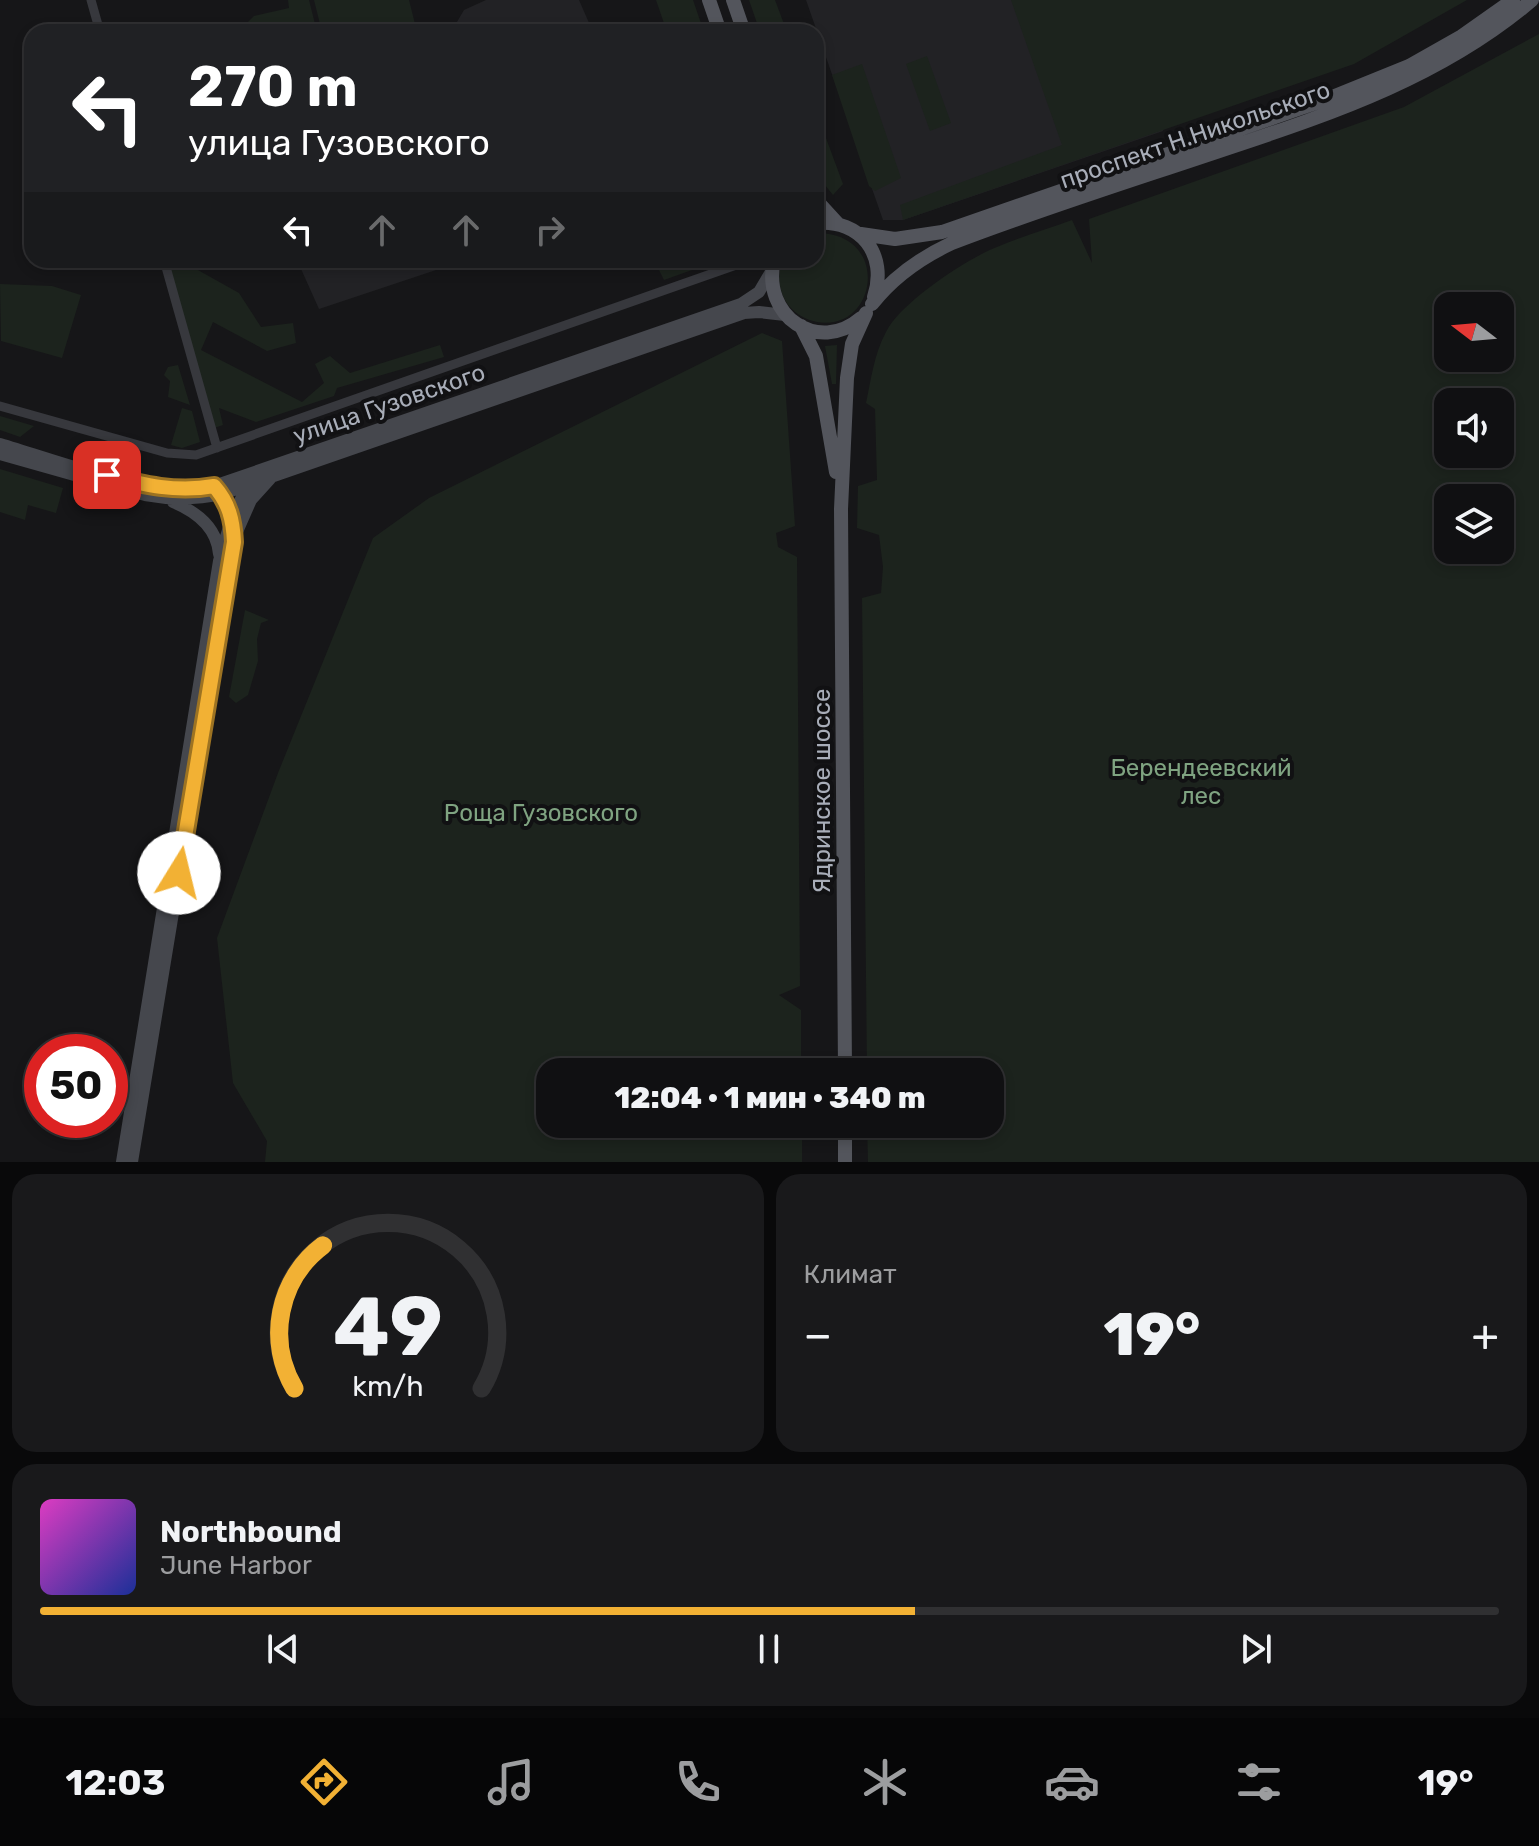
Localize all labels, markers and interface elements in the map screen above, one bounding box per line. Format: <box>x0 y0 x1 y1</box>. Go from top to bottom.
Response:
text: 270 m <box>188 54 358 120</box>
icon: left <box>56 56 160 160</box>
street label: проспект Н.Никольского <box>1056 76 1334 194</box>
text: улица Гузовского <box>188 121 490 164</box>
icon: left <box>276 208 320 252</box>
icon: ahead <box>360 208 404 252</box>
icon: ahead <box>444 208 488 252</box>
icon: right <box>528 208 572 252</box>
north arrow <box>1434 292 1514 372</box>
map controls <box>1434 292 1514 564</box>
street label: улица Гузовского <box>289 358 489 450</box>
button: sound <box>1434 388 1514 468</box>
pin <box>73 441 141 509</box>
icon: arrive <box>85 453 129 497</box>
button: layers <box>1434 484 1514 564</box>
street label: Ядринское шоссе <box>808 688 836 894</box>
park label: Берендеевский лес <box>1110 754 1292 810</box>
park label: Роща Гузовского <box>444 799 638 827</box>
position arrow <box>137 831 221 915</box>
speed limit sign: 50 <box>24 1034 128 1138</box>
text: 12:04 · 1 мин · 340 m <box>614 1080 926 1116</box>
text: Климат <box>804 1259 896 1290</box>
text: 49 <box>333 1277 443 1376</box>
text: 19° <box>1104 1299 1200 1370</box>
text: − <box>804 1309 832 1361</box>
text: + <box>1472 1309 1499 1361</box>
text: km/h <box>352 1369 423 1403</box>
text: Northbound <box>160 1514 342 1550</box>
text: June Harbor <box>160 1550 312 1581</box>
icon: previous <box>261 1627 305 1671</box>
icon: pause <box>747 1627 791 1671</box>
icon: next <box>1234 1627 1278 1671</box>
icon: directions <box>296 1754 352 1810</box>
icon: music <box>483 1754 539 1810</box>
icon: phone <box>670 1754 726 1810</box>
icon: climate <box>857 1754 913 1810</box>
icon: car <box>1044 1754 1100 1810</box>
icon: filters <box>1231 1754 1287 1810</box>
text: 12:03 <box>65 1761 165 1804</box>
text: 19° <box>1418 1761 1473 1804</box>

